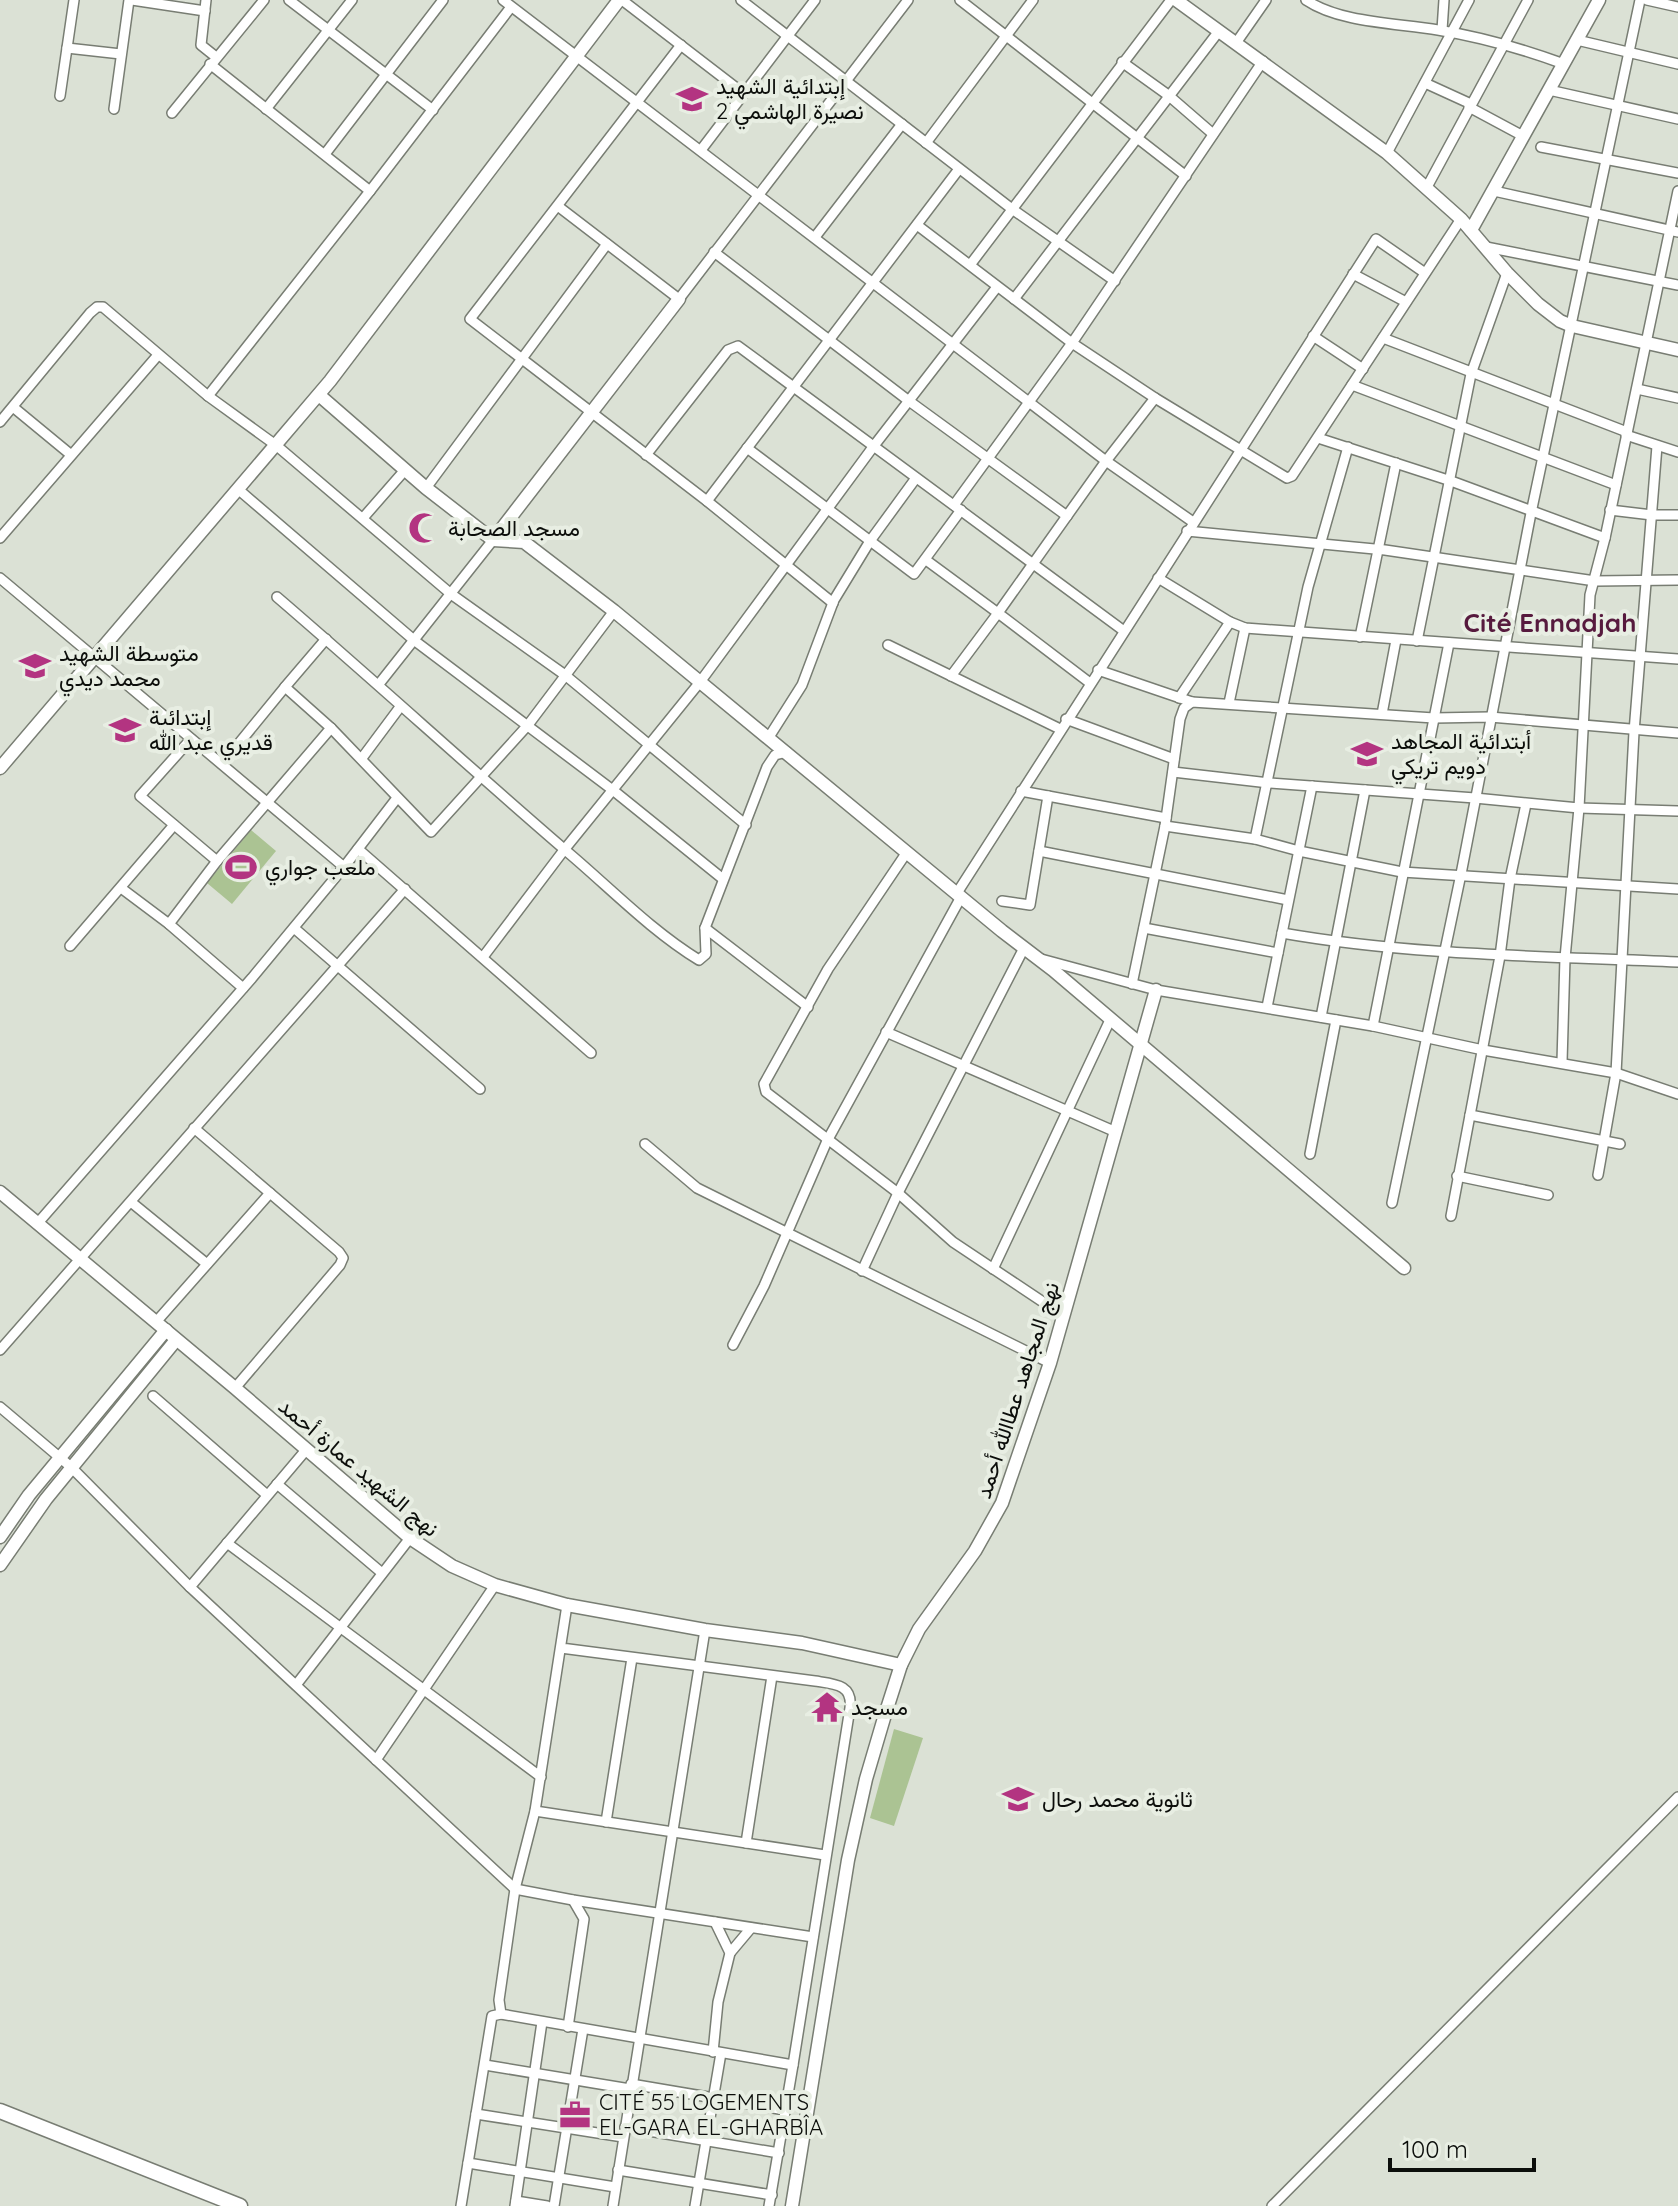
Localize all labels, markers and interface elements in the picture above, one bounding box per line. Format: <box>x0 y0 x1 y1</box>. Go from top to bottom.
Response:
place label: إبتدائية الشهيد نصيرة الهاشمي 2 <box>716 72 864 130</box>
school or university icon: إبتدائية الشهيد نصيرة الهاشمي 2 <box>675 82 709 116</box>
mosque icon: مسجد الصحابة <box>407 511 441 545</box>
place label: مسجد الصحابة <box>448 514 580 542</box>
district label: Cité Ennadjah <box>1464 606 1636 639</box>
place label: متوسطة الشهيد محمد ديدي <box>59 639 199 697</box>
school or university icon: متوسطة الشهيد محمد ديدي <box>18 649 52 683</box>
place label: إبتدائية قديري عبد الله <box>149 703 273 761</box>
school or university icon: إبتدائية قديري عبد الله <box>108 713 142 747</box>
place label: أبتدائية المجاهد دويم تريكي <box>1391 727 1531 785</box>
school or university icon: أبتدائية المجاهد دويم تريكي <box>1350 737 1384 771</box>
sports icon: ملعب جواري <box>224 850 258 884</box>
place label: ملعب جواري <box>265 853 375 886</box>
street label: نهج المجاهد عطاالله أحمد <box>969 1278 1066 1502</box>
street label: نهج الشهيد عمارة أحمد <box>272 1392 445 1543</box>
temple icon: مسجد <box>810 1690 844 1724</box>
place label: مسجد <box>851 1693 908 1721</box>
school or university icon: ثانوية محمد رحال <box>1001 1782 1035 1816</box>
place label: ثانوية محمد رحال <box>1042 1785 1193 1813</box>
place label: CITÉ 55 LOGEMENTS EL-GARA EL-GHARBÎA <box>599 2088 823 2141</box>
office icon: CITÉ 55 LOGEMENTS EL-GARA EL-GHARBÎA <box>558 2098 592 2132</box>
scale bar <box>1390 2122 1534 2172</box>
text: 100 m <box>1402 2134 1468 2164</box>

